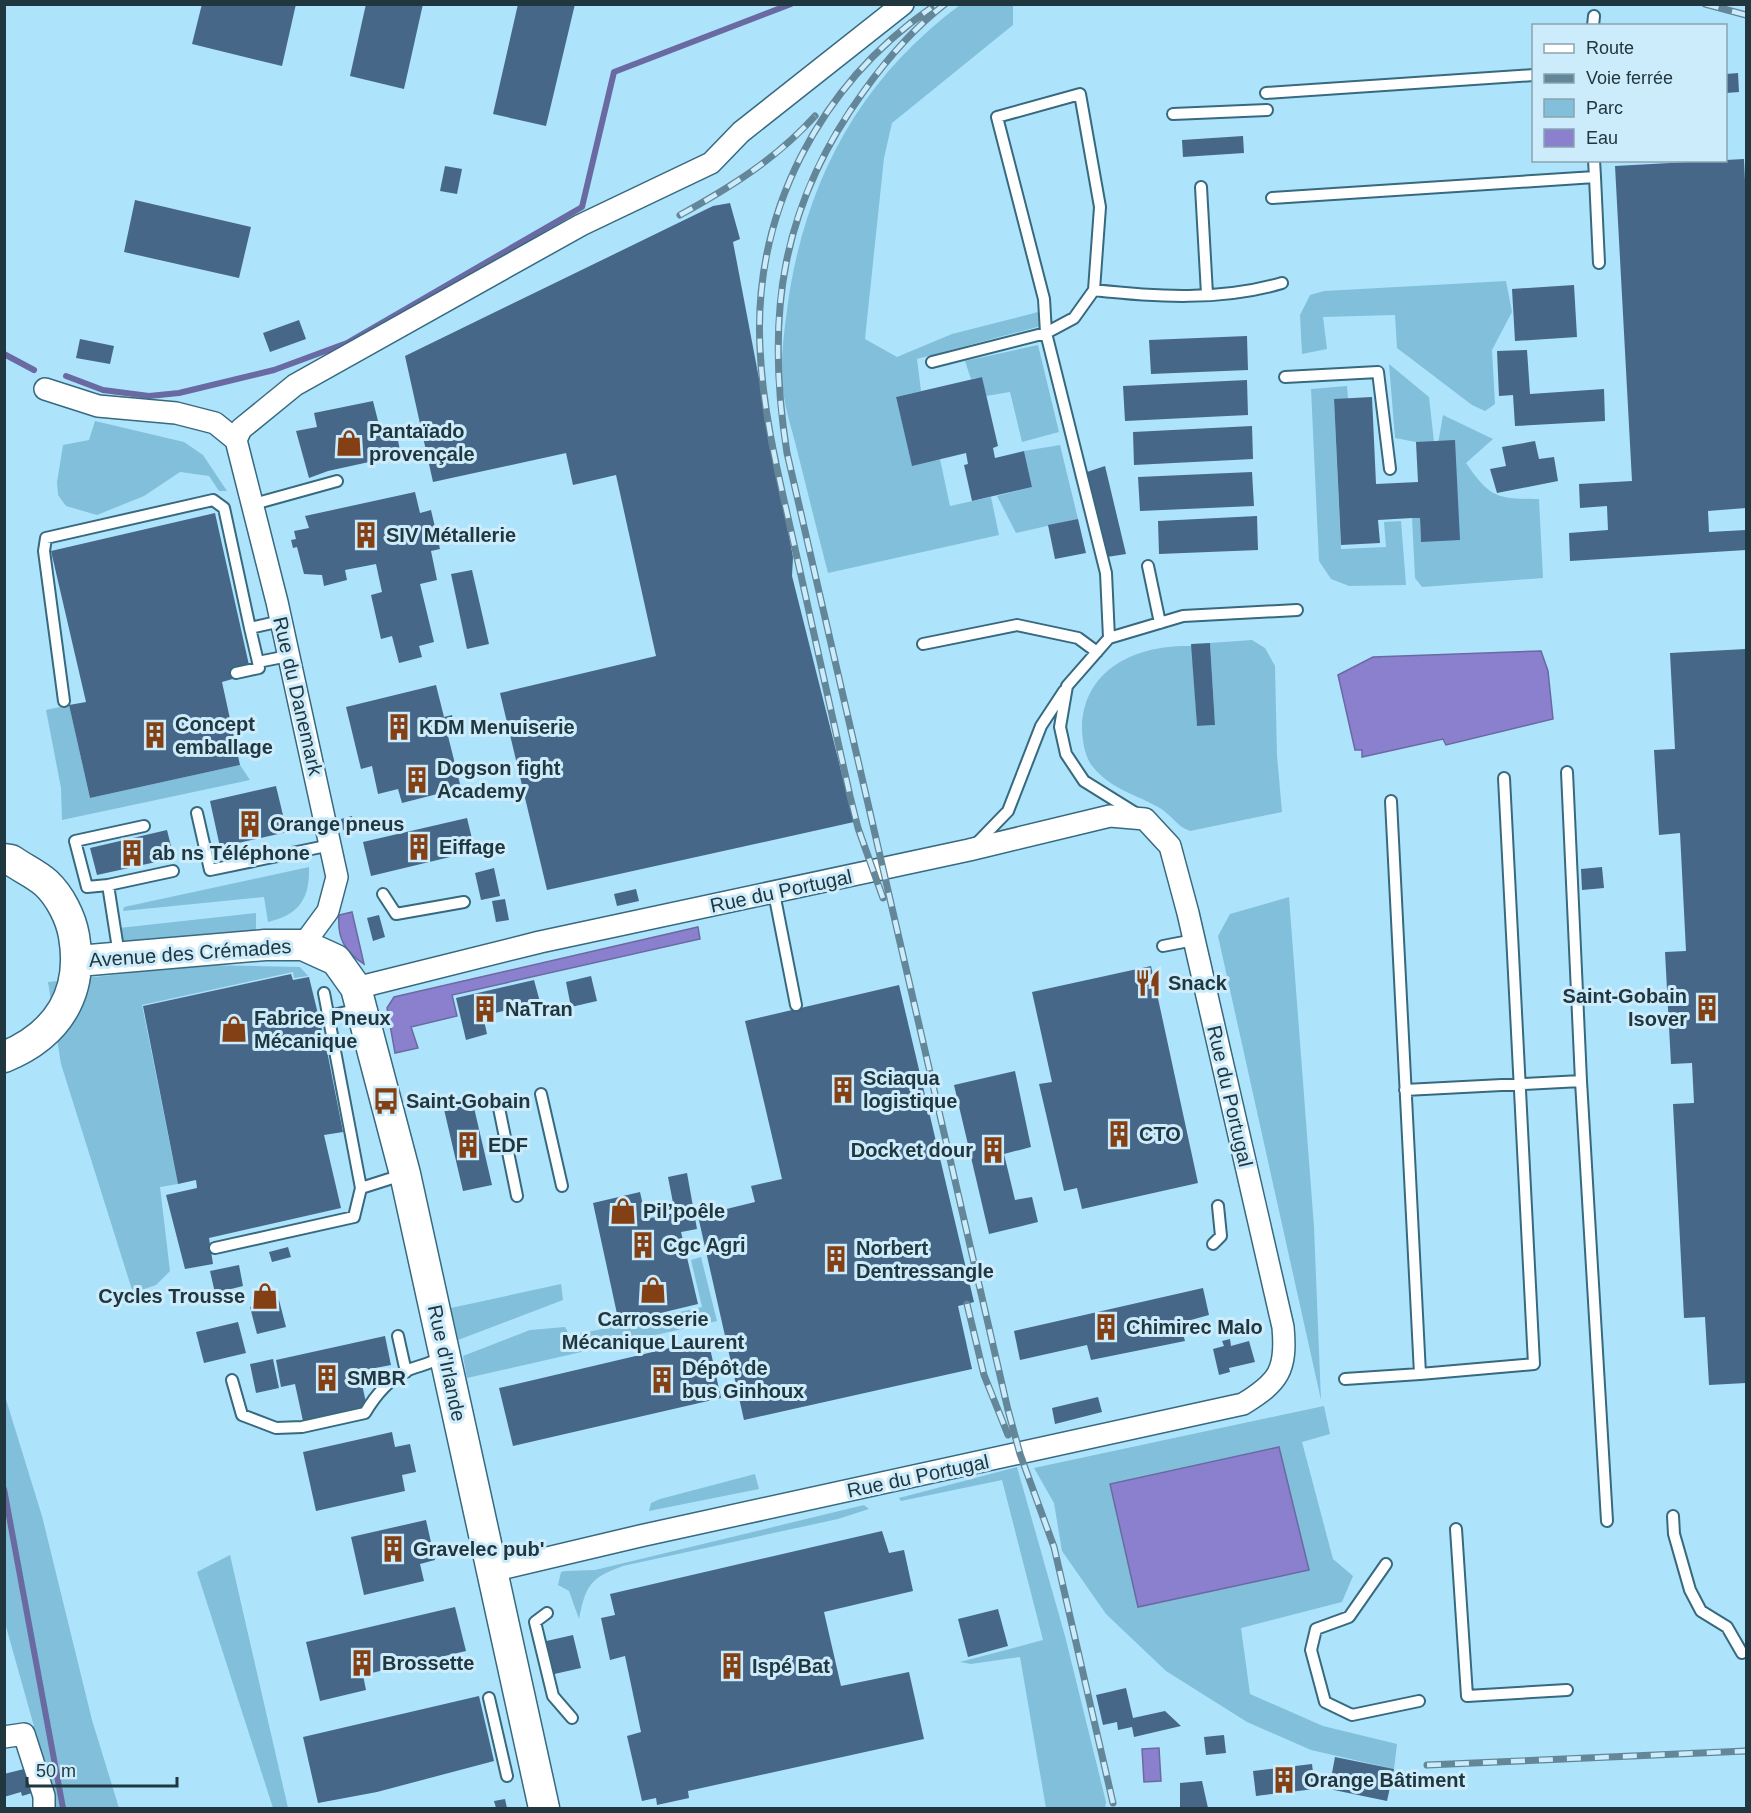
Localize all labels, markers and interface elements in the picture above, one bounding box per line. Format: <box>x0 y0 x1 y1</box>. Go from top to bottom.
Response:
legend <box>1532 24 1727 162</box>
text: Route <box>1586 38 1634 58</box>
text: Voie ferrée <box>1586 68 1673 88</box>
text: Parc <box>1586 98 1623 118</box>
text: Eau <box>1586 128 1618 148</box>
place label: Pantaïado provençale <box>369 420 475 465</box>
shop icon: Pantaïado provençale <box>334 428 364 458</box>
building icon: SIV Métallerie <box>351 520 381 550</box>
place label: SIV Métallerie <box>386 524 516 546</box>
street label: Rue du Danemark <box>269 614 327 779</box>
building icon: KDM Menuiserie <box>384 712 414 742</box>
place label: Concept emballage <box>175 713 273 758</box>
place label: KDM Menuiserie <box>419 716 575 738</box>
building icon: Concept emballage <box>140 720 170 750</box>
place label: Dogson fight Academy <box>437 757 561 802</box>
building icon: Dogson fight Academy <box>402 765 432 795</box>
building icon: Orange pneus <box>235 809 265 839</box>
place label: Orange pneus <box>270 813 404 835</box>
building icon: Eiffage <box>404 832 434 862</box>
place label: Eiffage <box>439 836 506 858</box>
building icon: ab ns Téléphone <box>117 838 147 868</box>
place label: ab ns Téléphone <box>152 842 310 864</box>
street label: Rue du Portugal <box>708 865 854 917</box>
street label: Avenue des Crémades <box>88 935 292 971</box>
restaurant icon: Snack <box>1133 968 1163 998</box>
place label: Snack <box>1168 972 1228 994</box>
place label: Saint-Gobain Isover <box>1563 985 1687 1030</box>
building icon: Saint-Gobain Isover <box>1692 993 1722 1023</box>
building icon: NaTran <box>470 994 500 1024</box>
place label: NaTran <box>505 998 573 1020</box>
place label: Fabrice Pneux Mécanique <box>254 1007 391 1052</box>
shop icon: Fabrice Pneux Mécanique <box>219 1014 249 1044</box>
street label: Rue du Portugal <box>1203 1023 1257 1169</box>
place label: Sciaqua logistique <box>863 1067 957 1112</box>
building icon: Sciaqua logistique <box>828 1075 858 1105</box>
bus stop icon: Saint-Gobain <box>371 1086 401 1116</box>
place label: Saint-Gobain <box>406 1090 530 1112</box>
building icon: CTO <box>1104 1119 1134 1149</box>
place label: CTO <box>1139 1123 1181 1145</box>
building icon: EDF <box>453 1130 483 1160</box>
place label: EDF <box>488 1134 528 1156</box>
building icon: Dock et dour <box>978 1135 1008 1165</box>
place label: Dock et dour <box>851 1139 973 1161</box>
shop icon: Pil’poêle <box>608 1196 638 1226</box>
place label: Pil’poêle <box>643 1200 725 1222</box>
building icon: Cgc Agri <box>628 1230 658 1260</box>
place label: Cgc Agri <box>663 1234 746 1256</box>
place label: Norbert Dentressangle <box>856 1237 994 1282</box>
building icon: Norbert Dentressangle <box>821 1244 851 1274</box>
shop icon: Carrosserie Mécanique Laurent <box>638 1275 668 1305</box>
shop icon: Cycles Trousse <box>250 1281 280 1311</box>
place label: Cycles Trousse <box>98 1285 245 1307</box>
street label: Rue d'Irlande <box>424 1303 470 1423</box>
place label: Carrosserie Mécanique Laurent <box>562 1308 744 1353</box>
building icon: Chimirec Malo <box>1091 1312 1121 1342</box>
place label: Chimirec Malo <box>1126 1316 1263 1338</box>
place label: Dépôt de bus Ginhoux <box>682 1357 804 1402</box>
building icon: SMBR <box>312 1363 342 1393</box>
building icon: Dépôt de bus Ginhoux <box>647 1365 677 1395</box>
place label: SMBR <box>347 1367 406 1389</box>
street label: Rue du Portugal <box>845 1450 991 1502</box>
building icon: Gravelec pub' <box>378 1534 408 1564</box>
place label: Gravelec pub' <box>413 1538 544 1560</box>
building icon: Brossette <box>347 1648 377 1678</box>
building icon: Ispé Bat <box>717 1651 747 1681</box>
place label: Brossette <box>382 1652 474 1674</box>
place label: Ispé Bat <box>752 1655 830 1677</box>
scale bar <box>27 1750 177 1788</box>
text: 50 m <box>36 1761 76 1781</box>
building icon: Orange Bâtiment <box>1269 1765 1299 1795</box>
place label: Orange Bâtiment <box>1304 1769 1465 1791</box>

